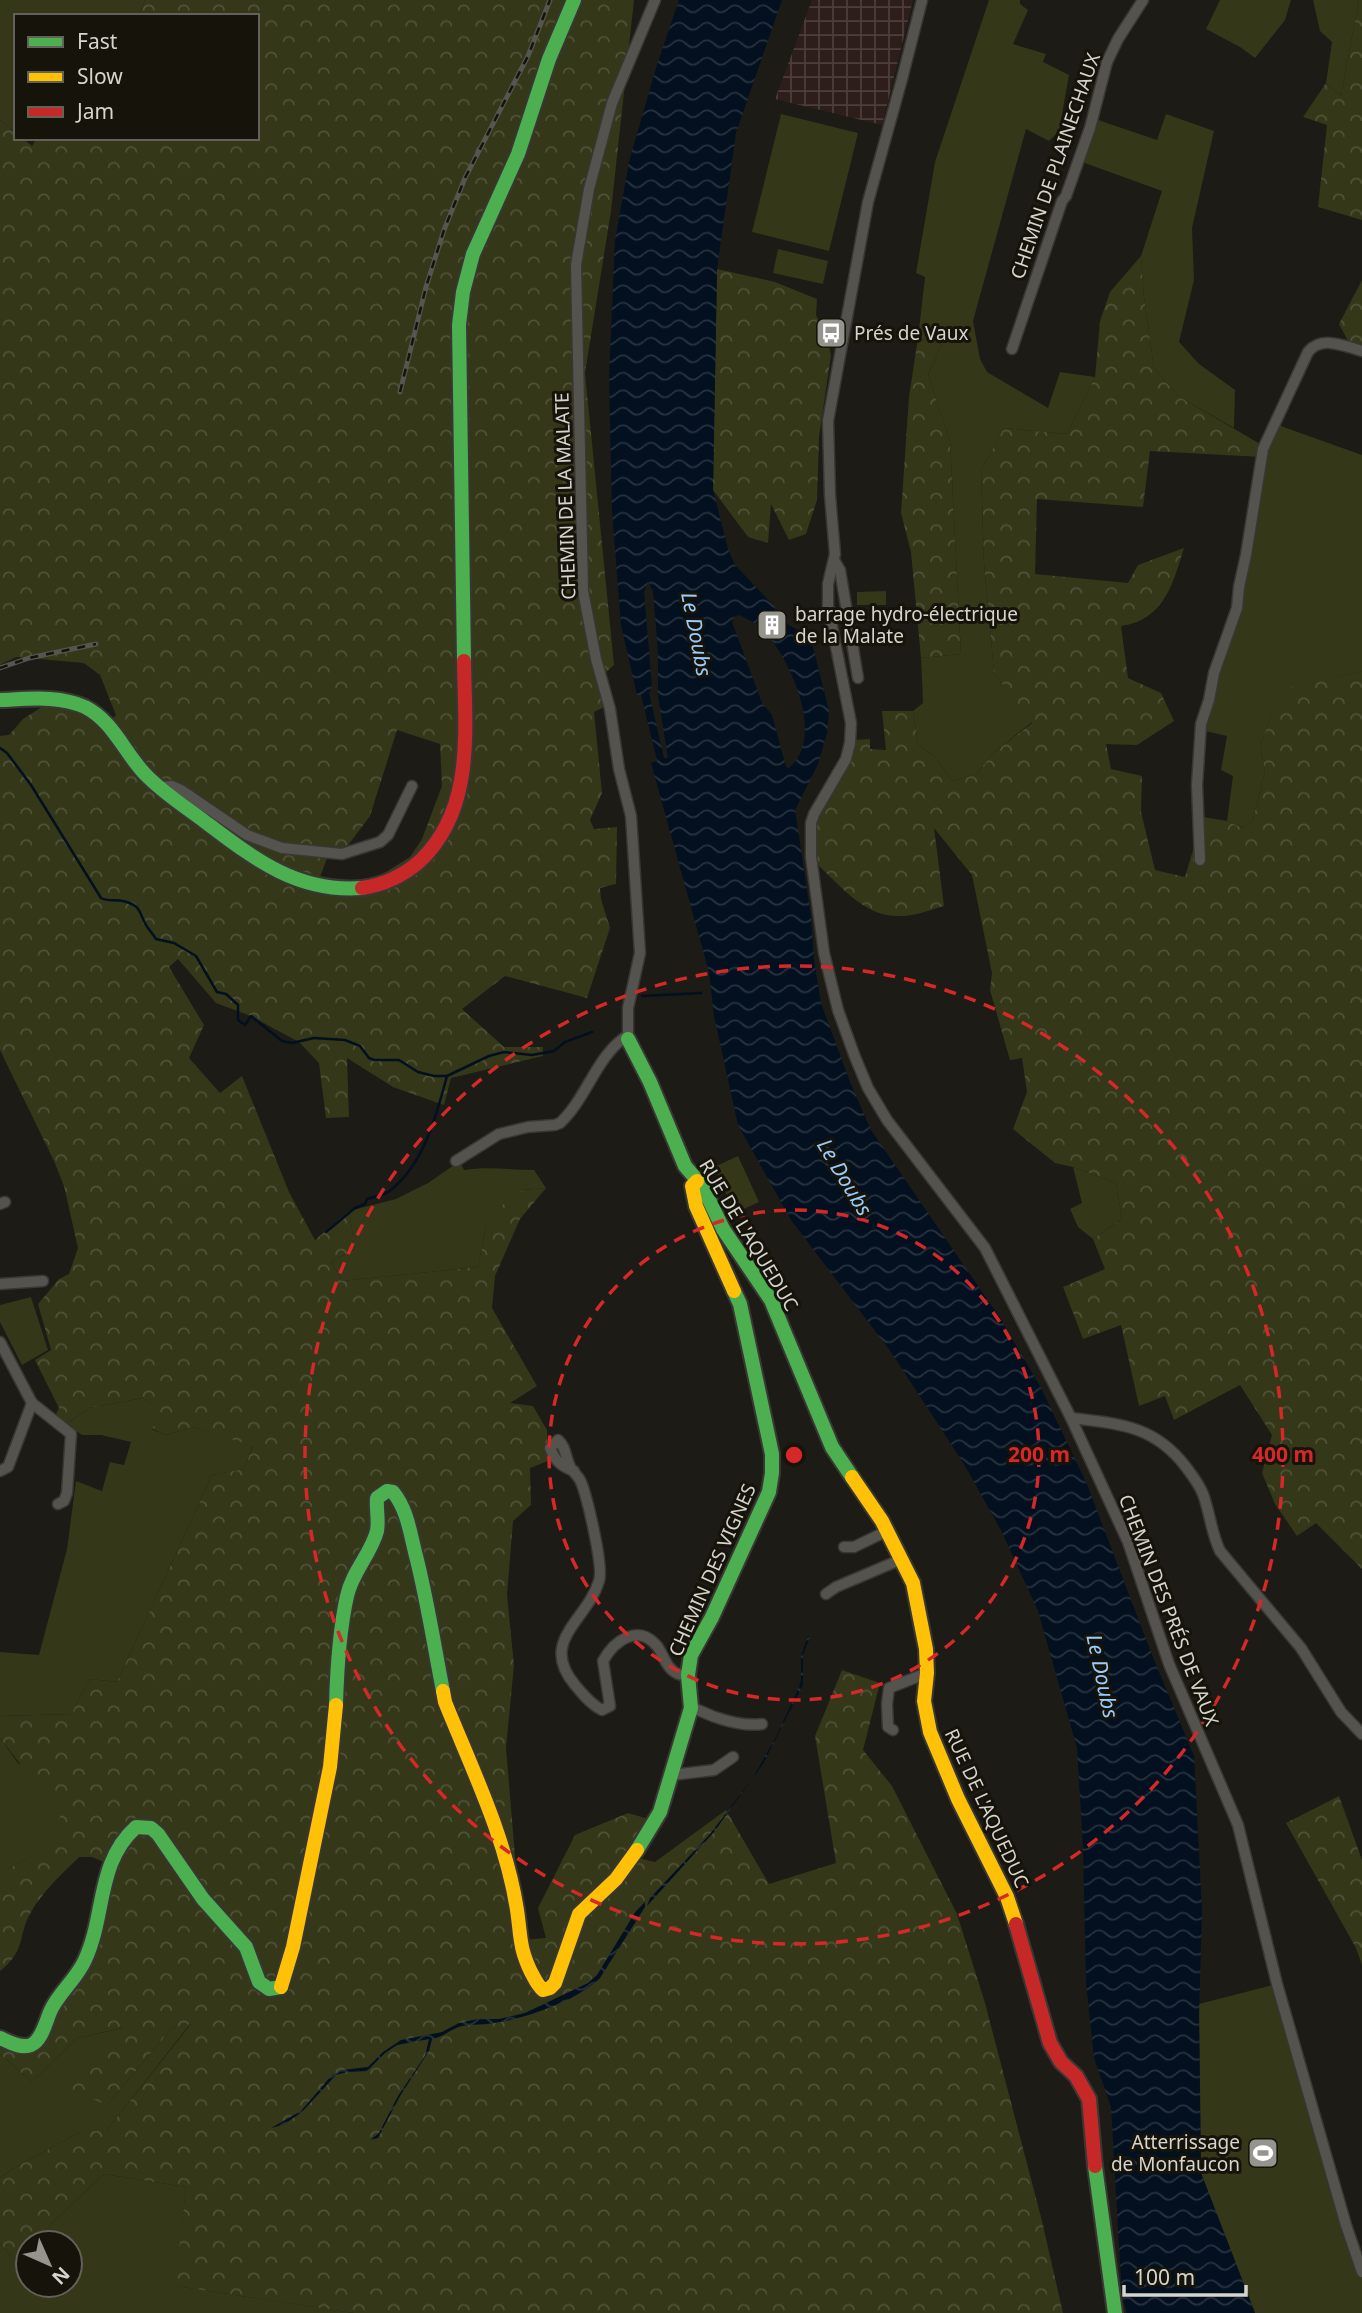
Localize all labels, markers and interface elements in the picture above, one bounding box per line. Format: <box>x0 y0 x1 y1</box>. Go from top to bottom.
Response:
legend <box>14 14 259 140</box>
text: Fast <box>77 27 118 55</box>
street label: CHEMIN DE PLAINECHAUX <box>1004 49 1106 282</box>
text: Slow <box>77 62 123 90</box>
text: Jam <box>75 97 114 125</box>
bus stop icon: Prés de Vaux <box>814 316 848 350</box>
place label: Prés de Vaux <box>854 320 969 346</box>
street label: CHEMIN DE LA MALATE <box>548 392 582 600</box>
water label: Le Doubs <box>675 590 719 678</box>
place label: barrage hydro-électrique de la Malate <box>795 601 1018 649</box>
building icon: barrage hydro-électrique de la Malate <box>755 608 789 642</box>
water label: Le Doubs <box>811 1133 879 1221</box>
street label: RUE DE L'AQUEDUC <box>693 1154 805 1316</box>
text: 200 m <box>1008 1440 1070 1468</box>
text: 400 m <box>1252 1440 1314 1468</box>
centre of rings <box>782 1443 806 1467</box>
street label: CHEMIN DES VIGNES <box>662 1479 762 1661</box>
street label: CHEMIN DES PRÉS DE VAUX <box>1113 1491 1226 1730</box>
water label: Le Doubs <box>1080 1631 1126 1721</box>
street label: RUE DE L'AQUEDUC <box>939 1724 1035 1892</box>
place label: Atterrissage de Monfaucon <box>1111 2129 1240 2177</box>
sports icon: Atterrissage de Monfaucon <box>1246 2136 1280 2170</box>
north arrow <box>14 2229 84 2299</box>
scale bar <box>1124 2254 1246 2298</box>
text: N <box>46 2261 76 2291</box>
text: 100 m <box>1134 2263 1195 2291</box>

